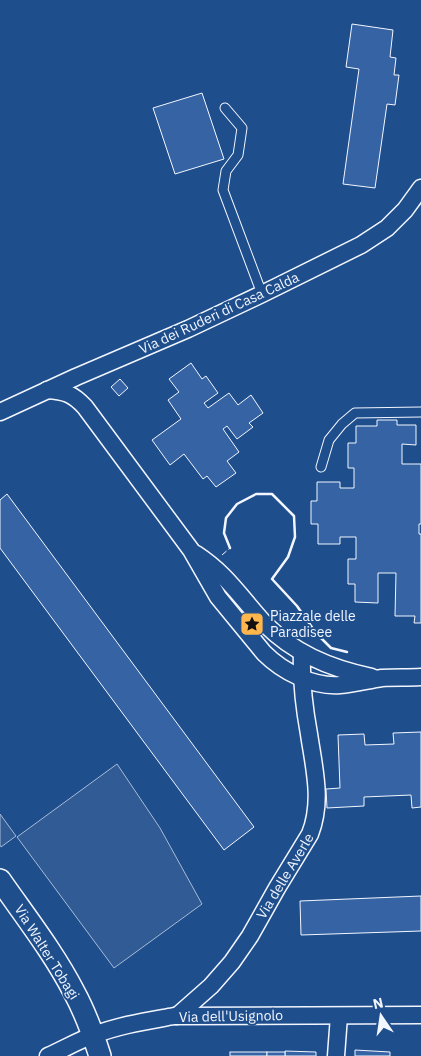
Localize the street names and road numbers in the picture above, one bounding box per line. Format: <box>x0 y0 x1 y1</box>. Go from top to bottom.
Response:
street label: Via dei Ruderi di Casa Calda <box>136 268 302 358</box>
street label: Via delle Averle <box>252 830 318 922</box>
street label: Via Walter Tobagi <box>11 901 83 1003</box>
street label: Via dell'Usignolo <box>179 1006 283 1026</box>

